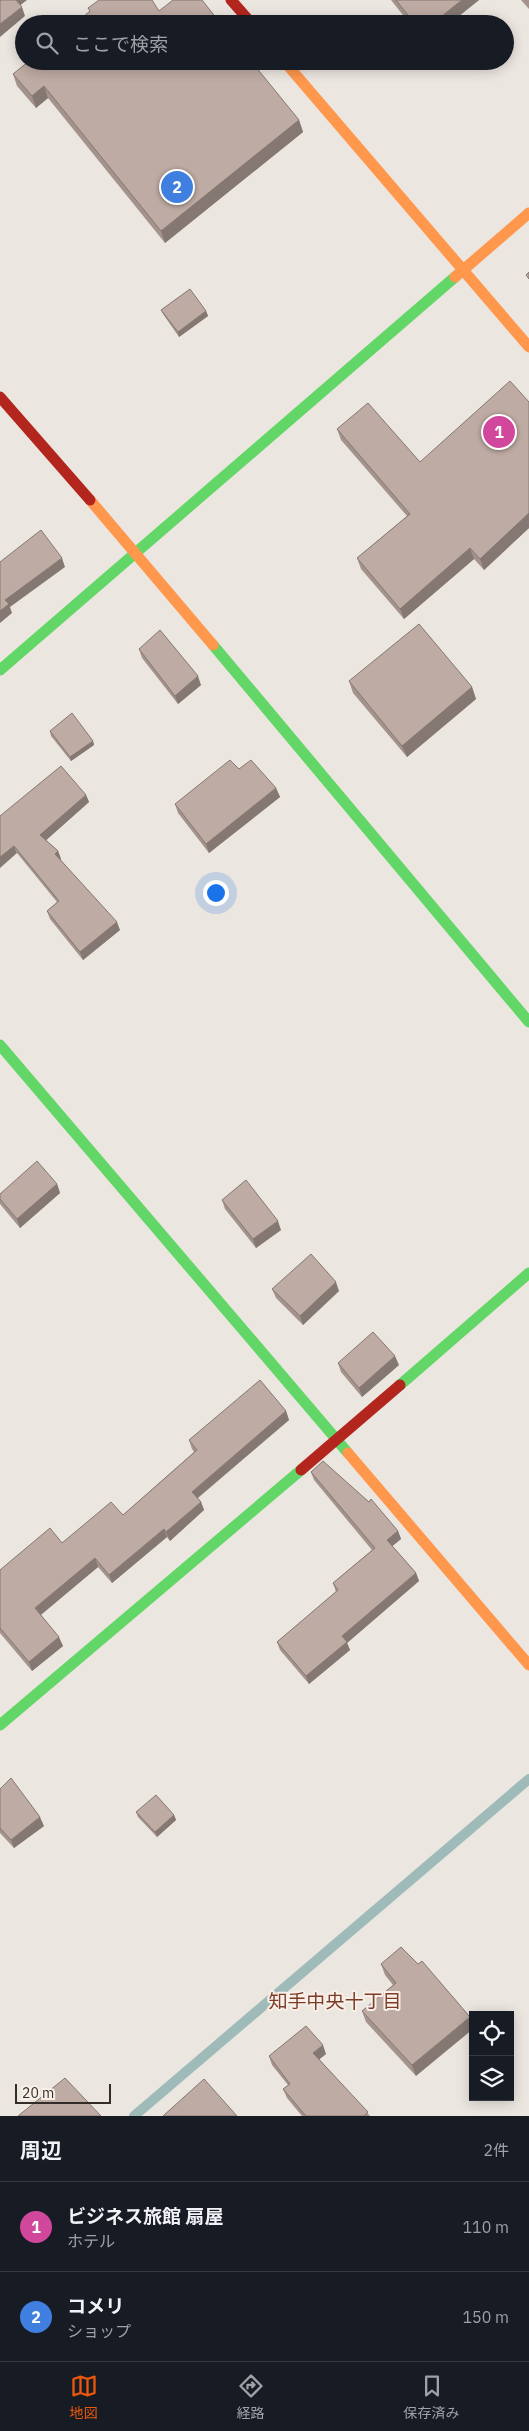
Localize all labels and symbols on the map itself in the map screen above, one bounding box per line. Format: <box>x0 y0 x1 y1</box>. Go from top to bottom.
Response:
pin: 2 <box>161 168 193 206</box>
pin: 1 <box>483 413 515 451</box>
your location <box>203 880 229 906</box>
district label: 知手中央十丁目 <box>268 1989 402 2013</box>
scale bar <box>15 2081 111 2104</box>

